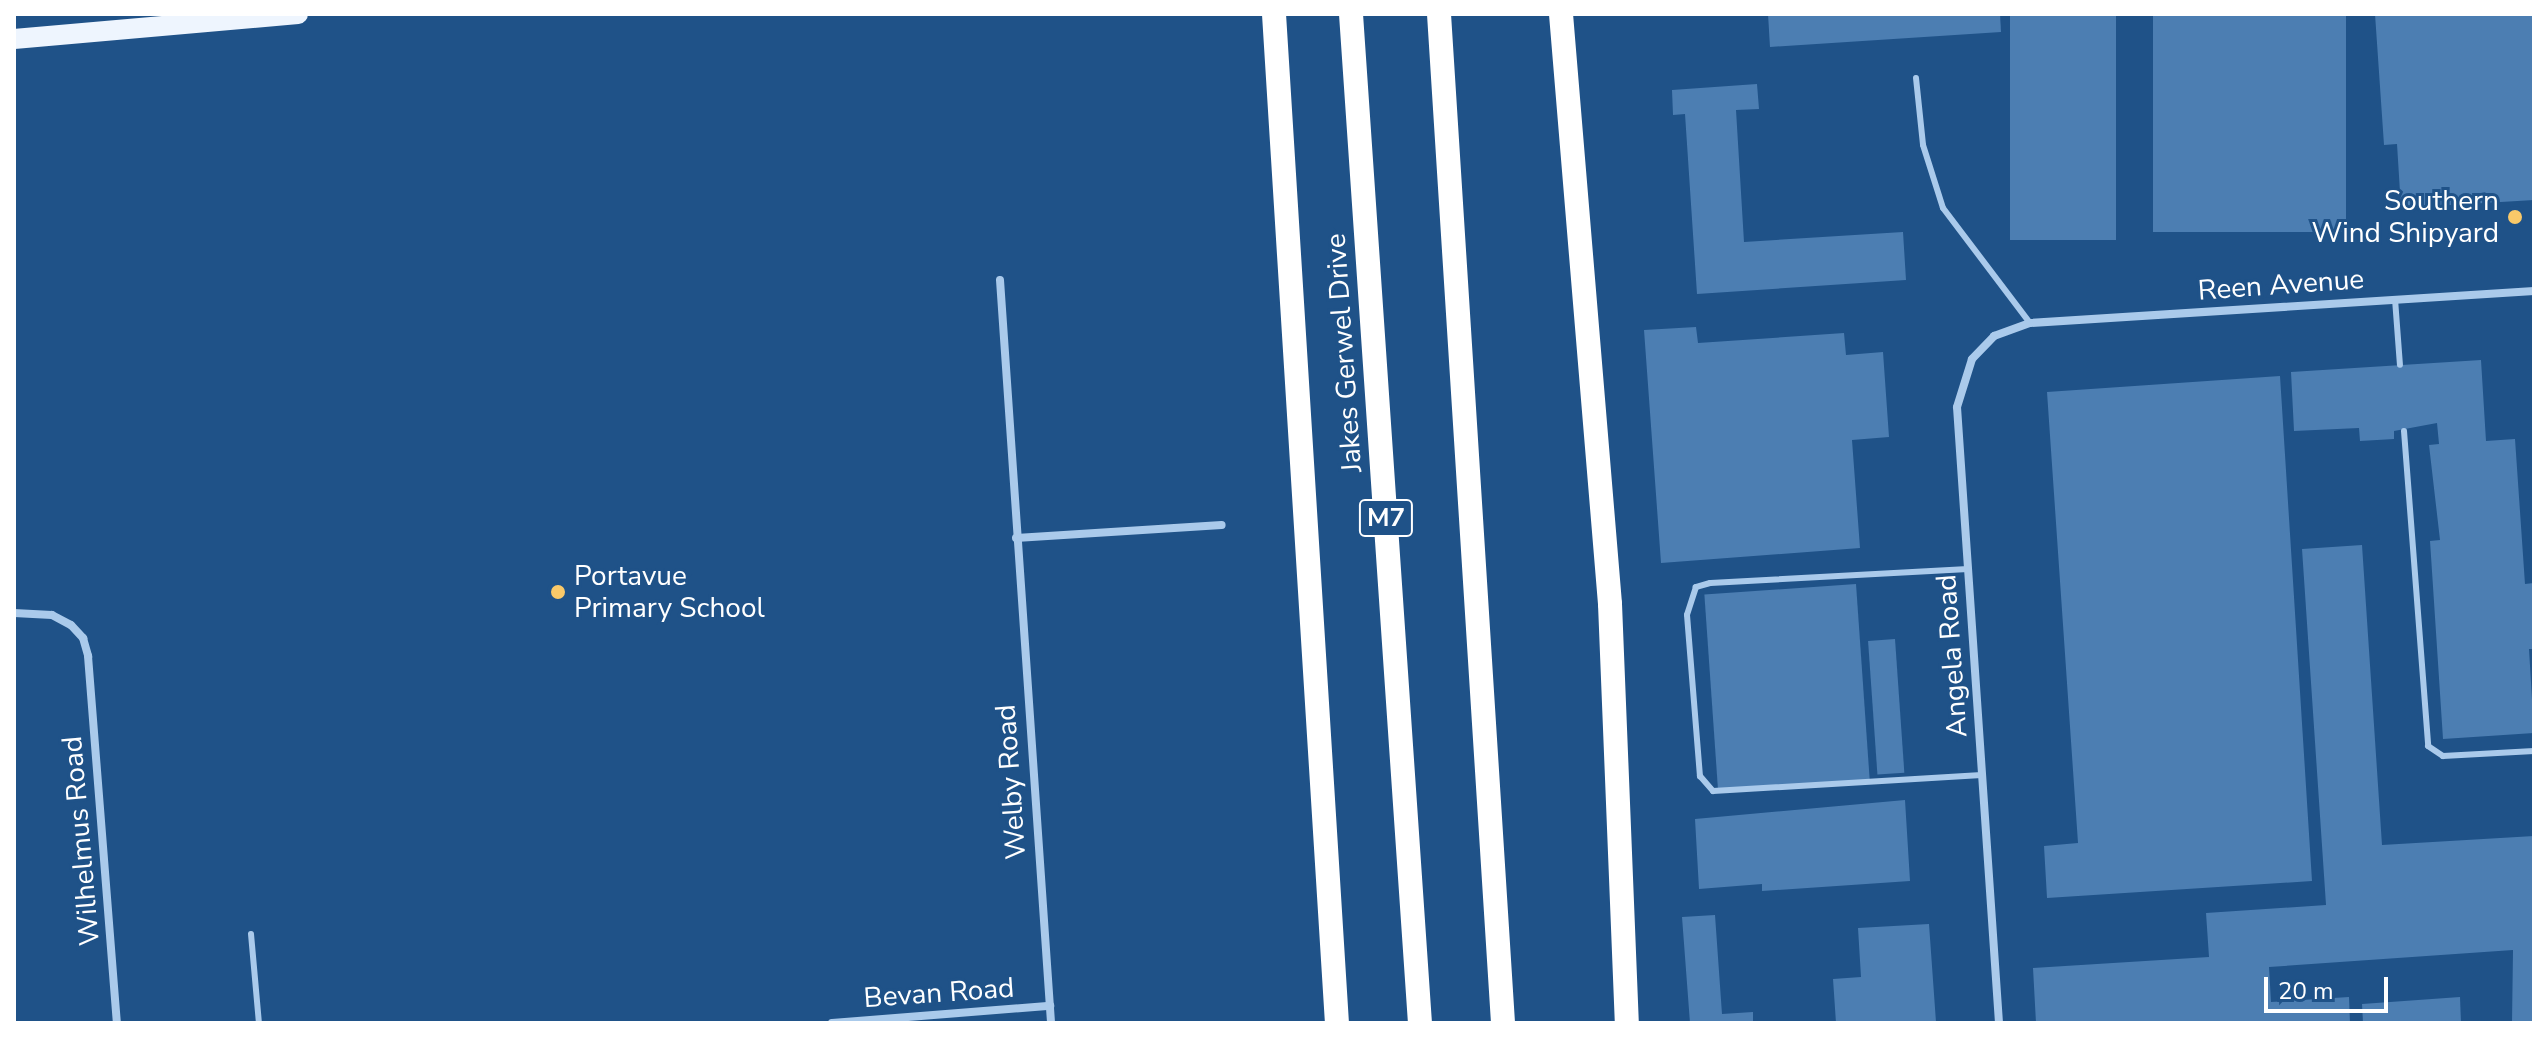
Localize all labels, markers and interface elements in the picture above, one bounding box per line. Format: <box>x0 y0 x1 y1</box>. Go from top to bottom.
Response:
place label: Southern Wind Shipyard <box>2311 184 2499 250</box>
marker: Southern Wind Shipyard <box>2506 208 2524 226</box>
street label: Jakes Gerwel Drive <box>1319 232 1369 474</box>
street label: Reen Avenue <box>2197 262 2365 308</box>
road number: M7 <box>1358 496 1414 540</box>
place label: Portavue Primary School <box>574 559 765 625</box>
street label: Angela Road <box>1930 573 1974 739</box>
marker: Portavue Primary School <box>549 583 567 601</box>
street label: Welby Road <box>989 703 1033 861</box>
street label: Wilhelmus Road <box>55 735 107 947</box>
scale bar <box>2268 961 2392 1011</box>
street label: Bevan Road <box>863 971 1015 1015</box>
text: 20 m <box>2278 975 2334 1007</box>

